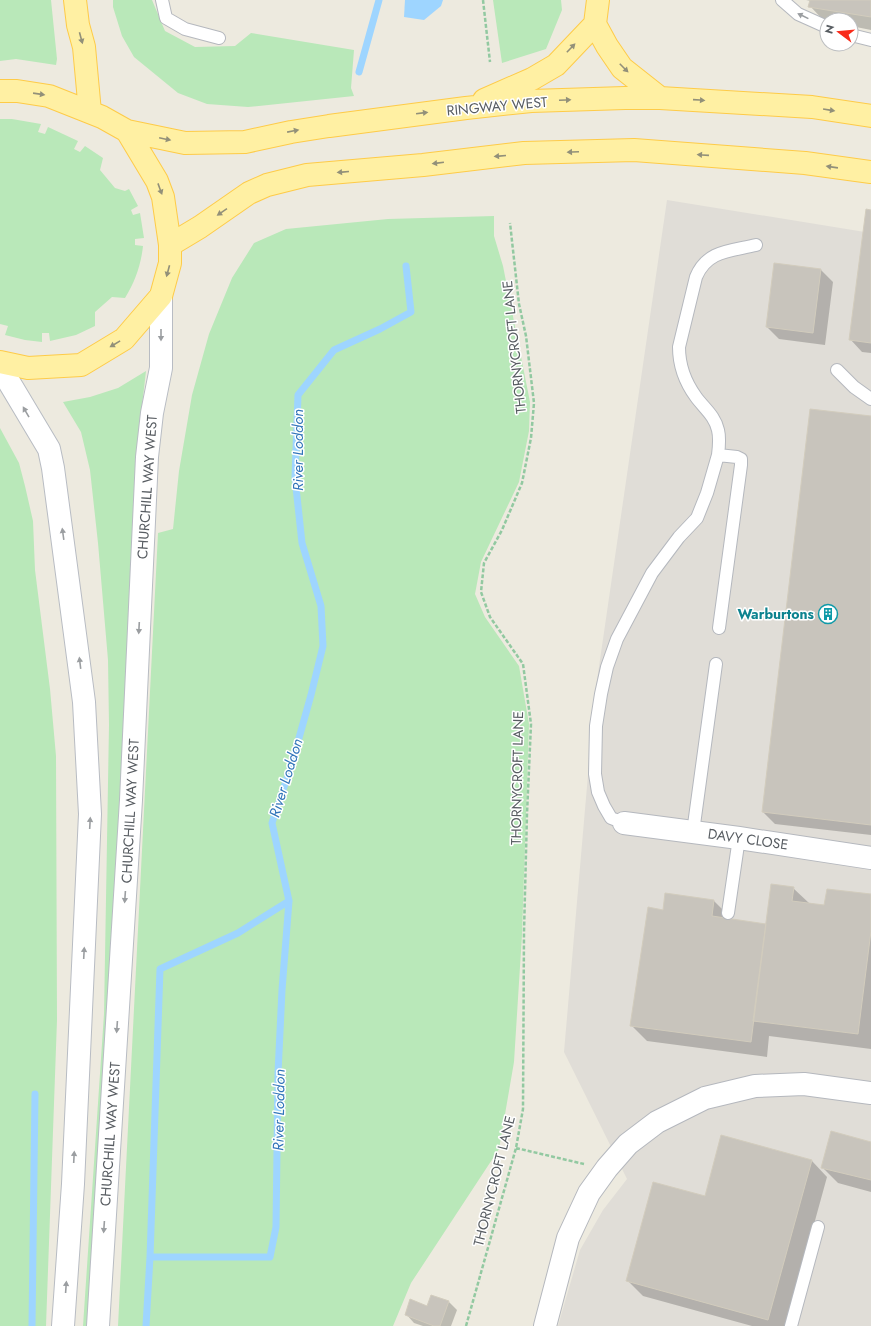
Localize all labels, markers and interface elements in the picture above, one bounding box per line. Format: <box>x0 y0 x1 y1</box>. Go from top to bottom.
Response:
north arrow <box>819 12 859 52</box>
one-way arrow <box>797 13 809 19</box>
text: N <box>820 23 838 36</box>
one-way arrow <box>79 32 85 45</box>
one-way arrow <box>567 43 576 53</box>
one-way arrow <box>619 63 628 73</box>
one-way arrow <box>33 91 45 97</box>
street label: RINGWAY WEST <box>446 92 549 120</box>
one-way arrow <box>559 97 572 103</box>
one-way arrow <box>693 97 705 104</box>
one-way arrow <box>823 107 835 113</box>
one-way arrow <box>416 110 428 117</box>
one-way arrow <box>287 128 299 134</box>
one-way arrow <box>159 136 171 142</box>
one-way arrow <box>566 149 579 155</box>
one-way arrow <box>494 152 506 159</box>
one-way arrow <box>697 152 709 159</box>
one-way arrow <box>431 160 444 166</box>
one-way arrow <box>826 164 838 170</box>
one-way arrow <box>337 169 349 175</box>
one-way arrow <box>158 184 164 196</box>
one-way arrow <box>217 208 227 216</box>
one-way arrow <box>164 265 170 277</box>
street label: THORNYCROFT LANE <box>497 279 531 415</box>
one-way arrow <box>158 329 164 342</box>
one-way arrow <box>109 341 121 348</box>
one-way arrow <box>22 406 29 418</box>
water label: River Loddon <box>287 409 309 491</box>
street label: CHURCHILL WAY WEST <box>132 414 162 560</box>
one-way arrow <box>60 528 66 540</box>
building icon: Warburtons <box>817 603 839 625</box>
place label: Warburtons <box>738 604 815 624</box>
one-way arrow <box>136 622 142 635</box>
one-way arrow <box>76 657 83 669</box>
street label: THORNYCROFT LANE <box>506 711 528 845</box>
water label: River Loddon <box>264 736 308 820</box>
street label: CHURCHILL WAY WEST <box>116 738 144 884</box>
one-way arrow <box>87 816 93 829</box>
street label: DAVY CLOSE <box>707 823 789 855</box>
one-way arrow <box>122 891 129 903</box>
one-way arrow <box>81 946 87 959</box>
one-way arrow <box>114 1021 120 1034</box>
street label: CHURCHILL WAY WEST <box>95 1061 125 1207</box>
water label: River Loddon <box>267 1069 291 1151</box>
street label: THORNYCROFT LANE <box>468 1114 520 1248</box>
one-way arrow <box>71 1151 78 1163</box>
one-way arrow <box>101 1221 108 1233</box>
one-way arrow <box>62 1281 69 1293</box>

